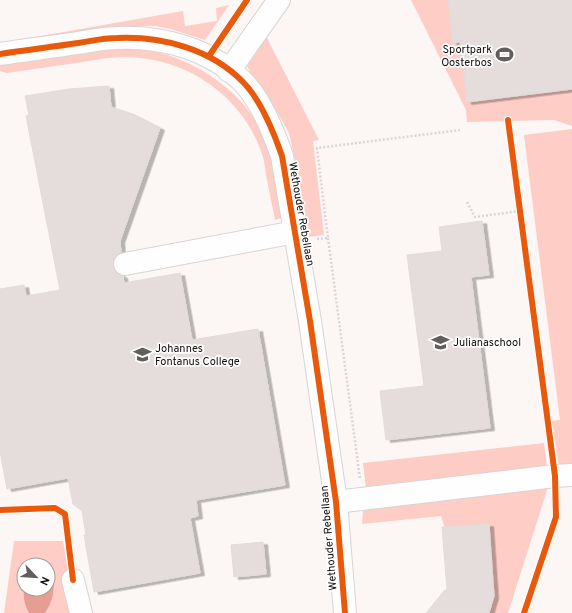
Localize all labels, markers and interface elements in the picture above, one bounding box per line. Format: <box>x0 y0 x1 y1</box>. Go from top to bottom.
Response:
place label: Sportpark Oosterbos <box>441 43 492 70</box>
sports icon: Sportpark Oosterbos <box>495 45 515 65</box>
street label: Wethouder Rebellaan <box>285 161 317 267</box>
school or university icon: Julianaschool <box>430 332 450 352</box>
place label: Julianaschool <box>453 336 521 350</box>
place label: Johannes Fontanus College <box>155 342 240 369</box>
school or university icon: Johannes Fontanus College <box>132 344 152 364</box>
street label: Wethouder Rebellaan <box>317 485 341 591</box>
north arrow <box>16 557 56 597</box>
text: N <box>36 574 52 587</box>

